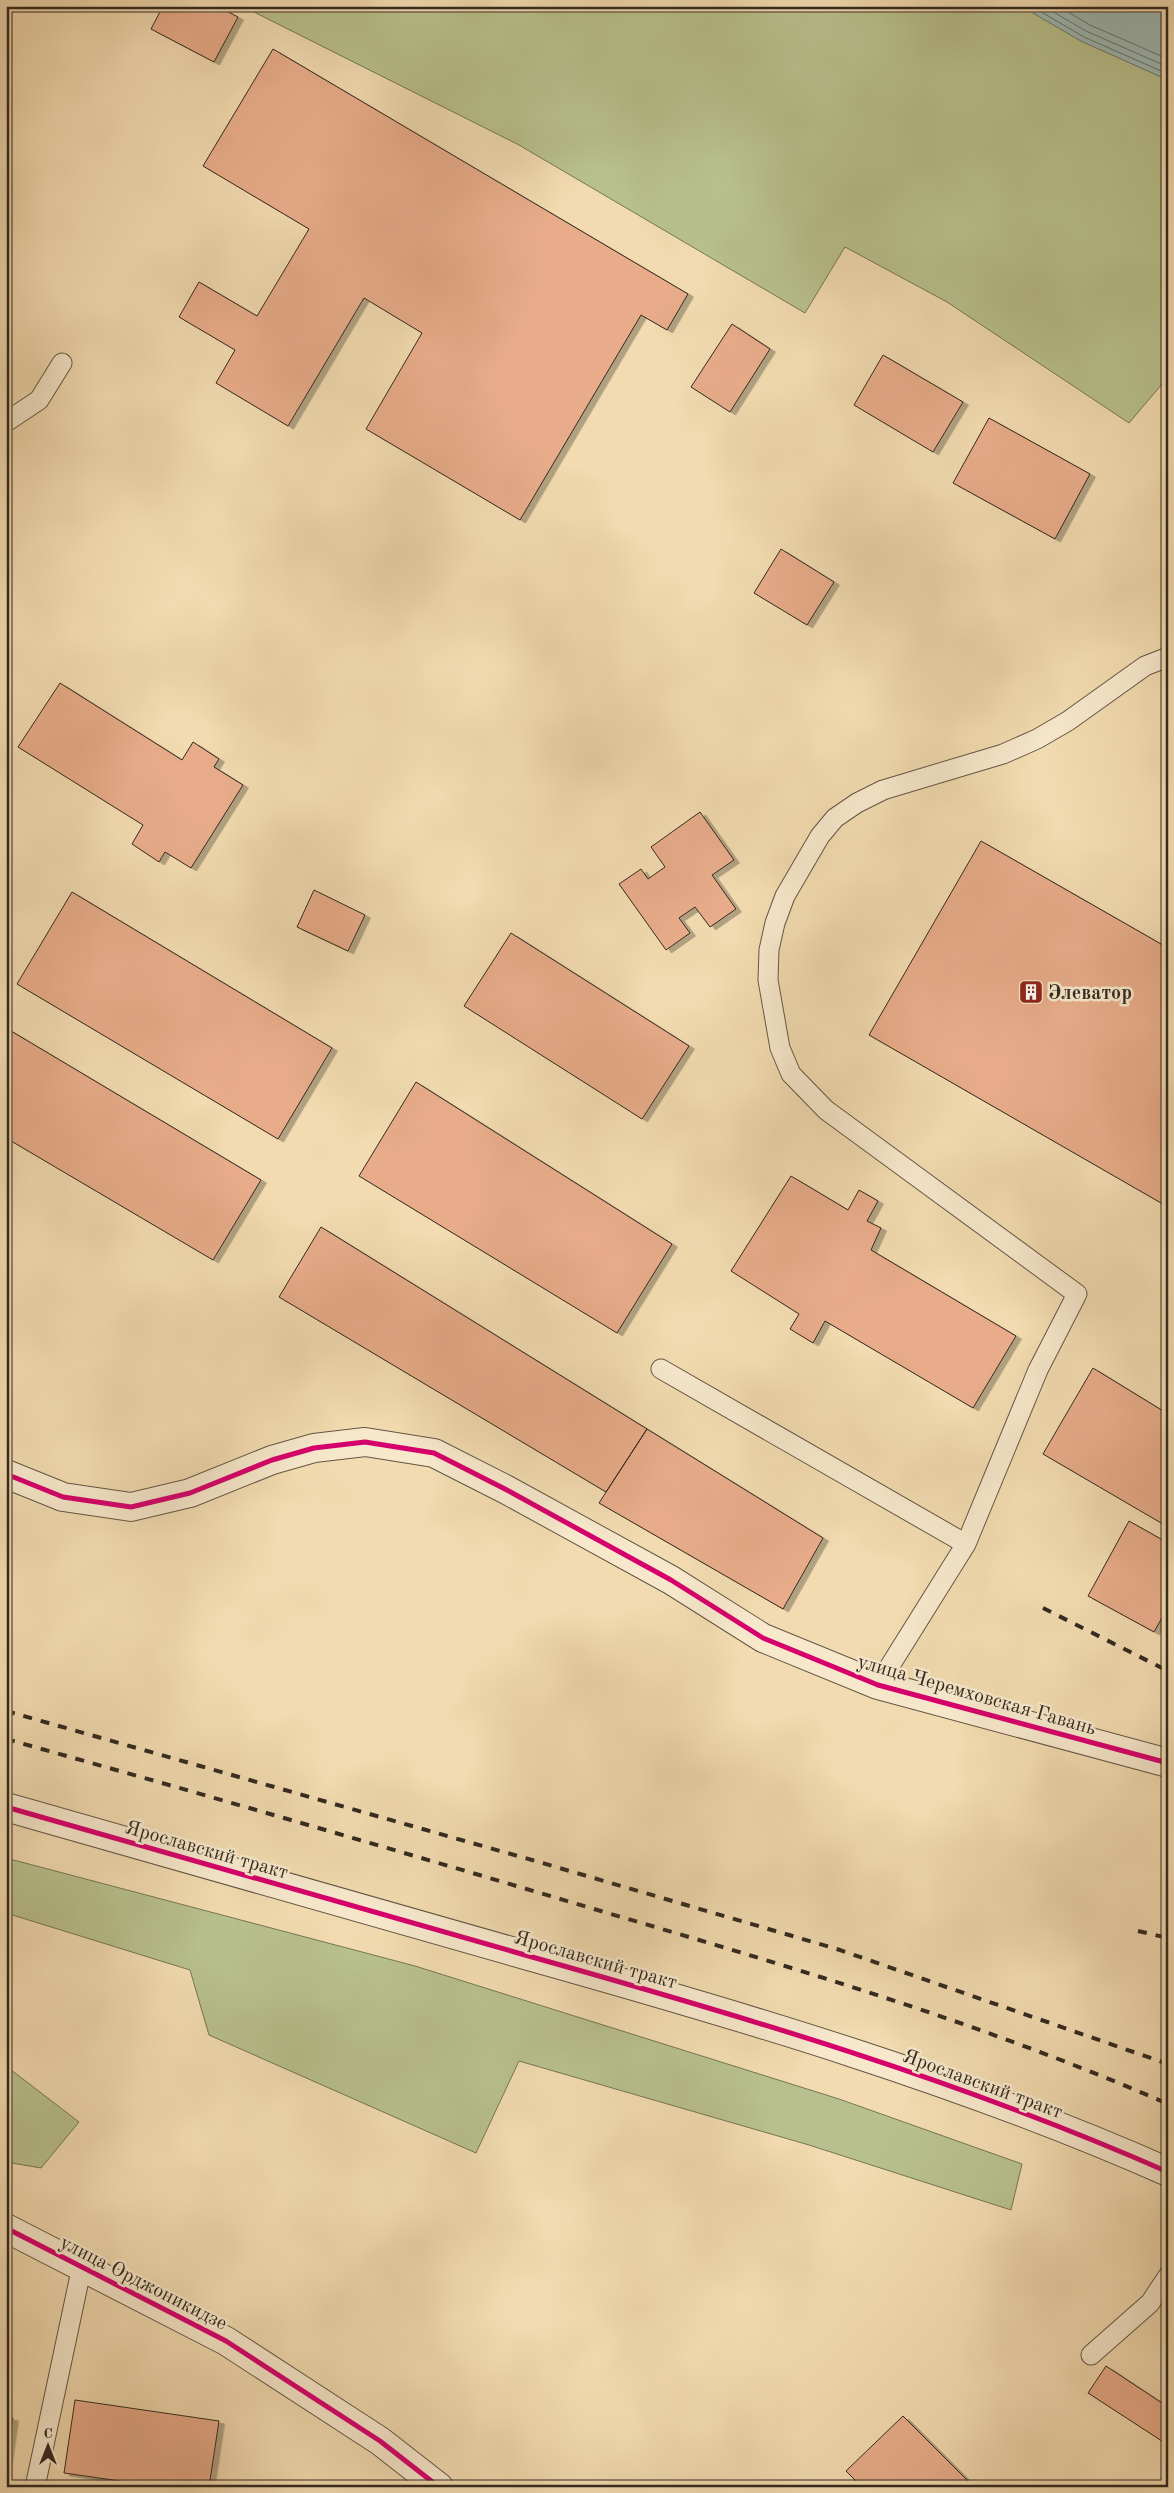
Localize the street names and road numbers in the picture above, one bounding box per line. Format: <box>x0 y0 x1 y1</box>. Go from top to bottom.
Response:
street label: улица Черемховская Гавань <box>855 1652 1098 1740</box>
street label: Ярославский тракт <box>123 1818 290 1884</box>
street label: Ярославский тракт <box>512 1928 679 1994</box>
street label: Ярославский тракт <box>900 2047 1065 2123</box>
street label: улица Орджоникидзе <box>56 2233 230 2335</box>

